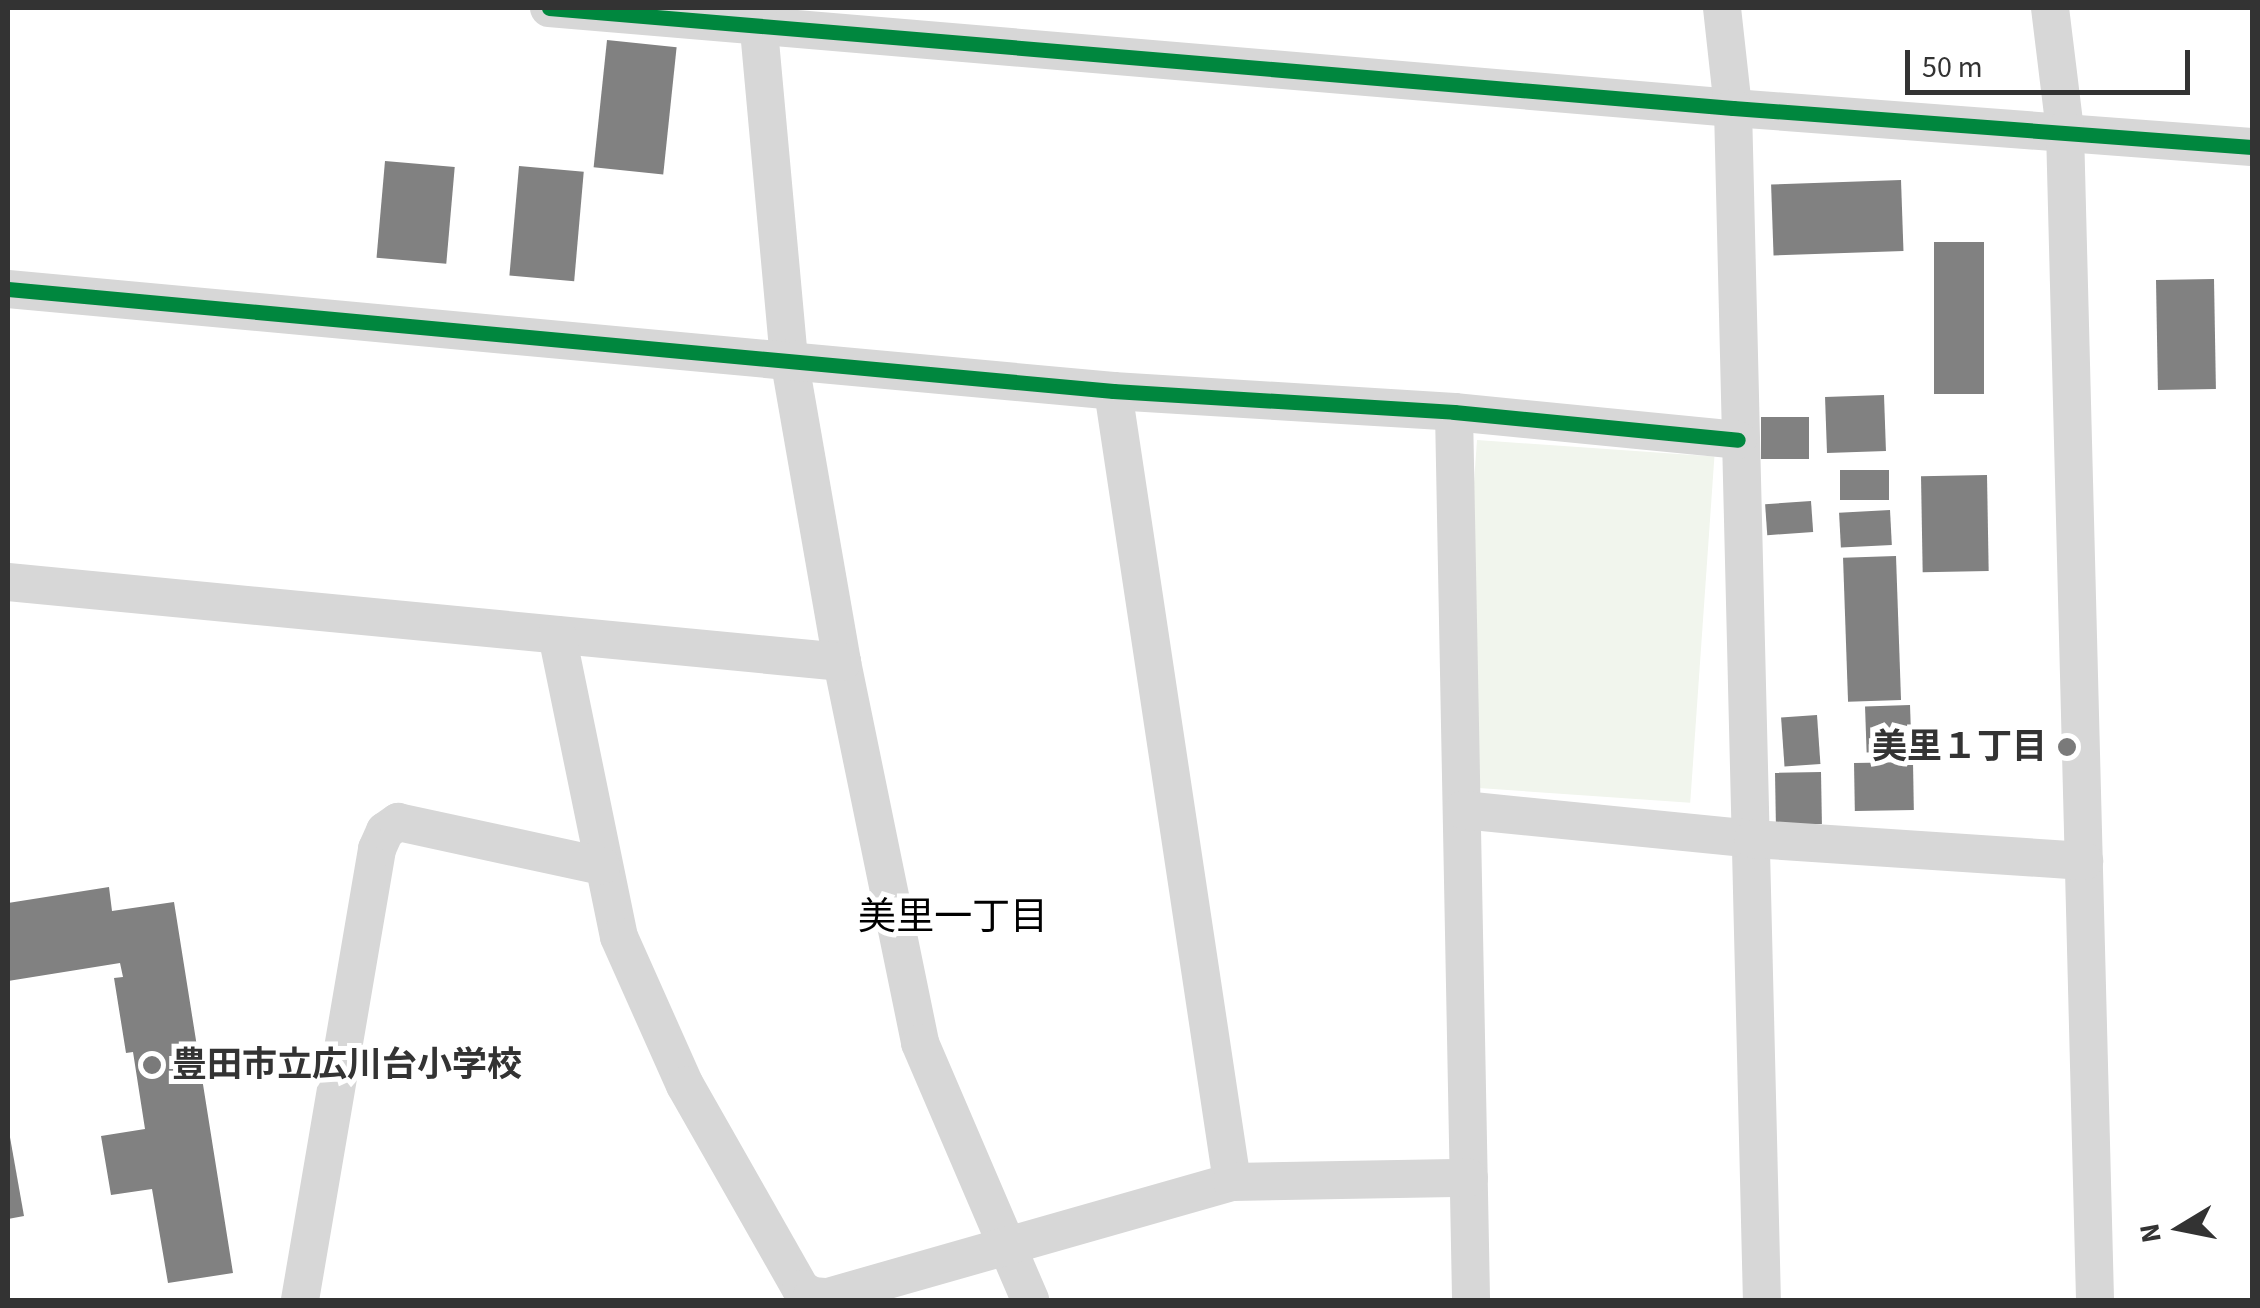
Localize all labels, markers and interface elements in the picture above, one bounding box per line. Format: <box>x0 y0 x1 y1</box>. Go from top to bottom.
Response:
scale bar <box>1910 30 2195 92</box>
text: 50 m <box>1922 46 1983 89</box>
place label: 美里１丁目 <box>1872 726 2047 768</box>
marker: 美里１丁目 <box>2056 736 2078 758</box>
district label: 美里一丁目 <box>858 895 1048 941</box>
place label: 豊田市立広川台小学校 <box>172 1044 522 1086</box>
marker: 豊田市立広川台小学校 <box>141 1054 163 1076</box>
north arrow <box>2130 1178 2230 1278</box>
text: N <box>2129 1221 2172 1246</box>

